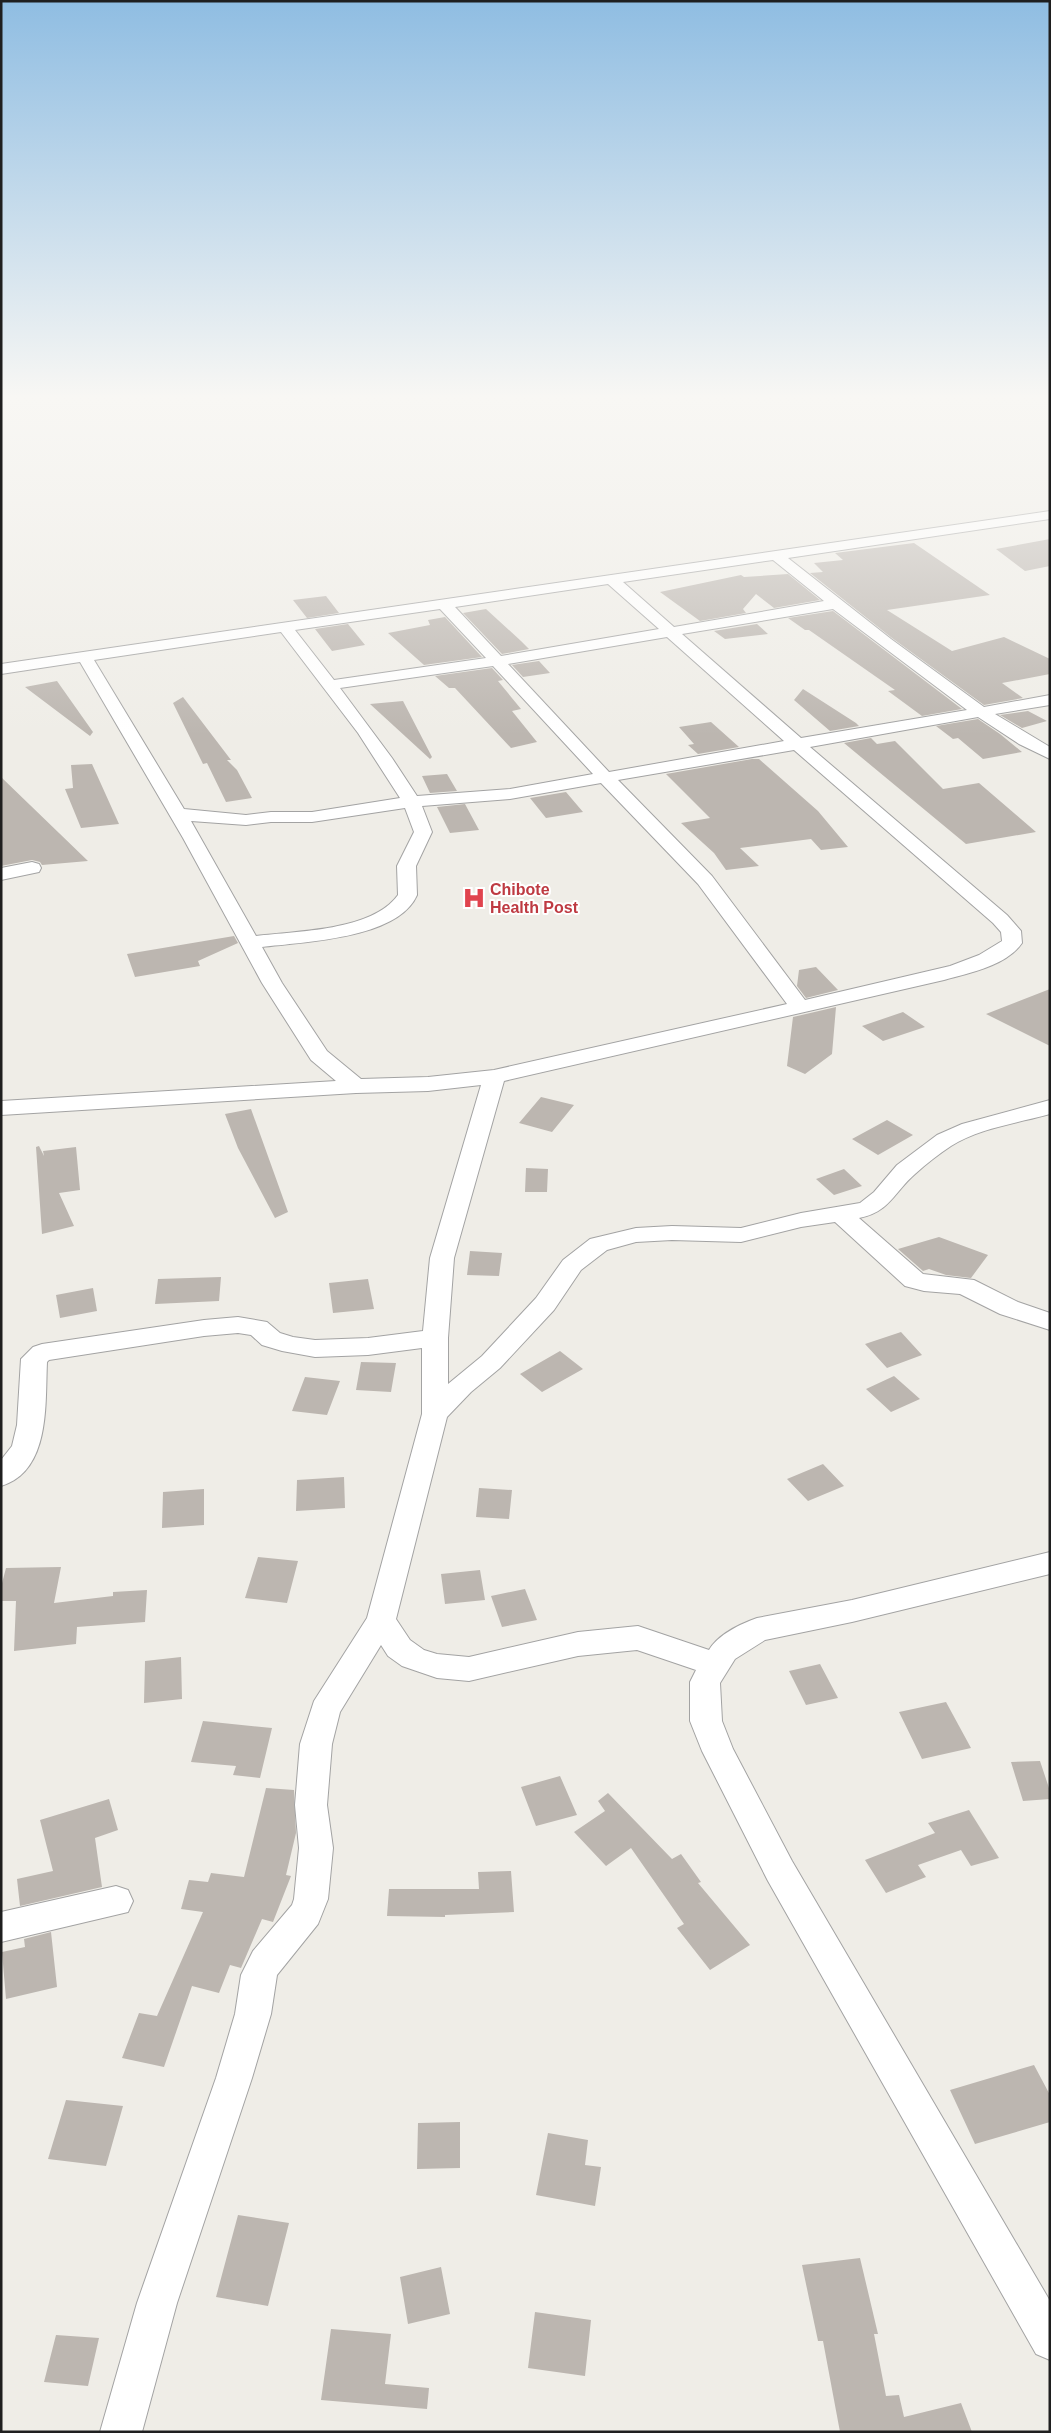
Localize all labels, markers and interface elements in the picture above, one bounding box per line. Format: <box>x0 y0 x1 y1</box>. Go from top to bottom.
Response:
place label: Chibote Health Post <box>490 881 579 916</box>
hospital icon: Chibote Health Post <box>461 885 487 911</box>

